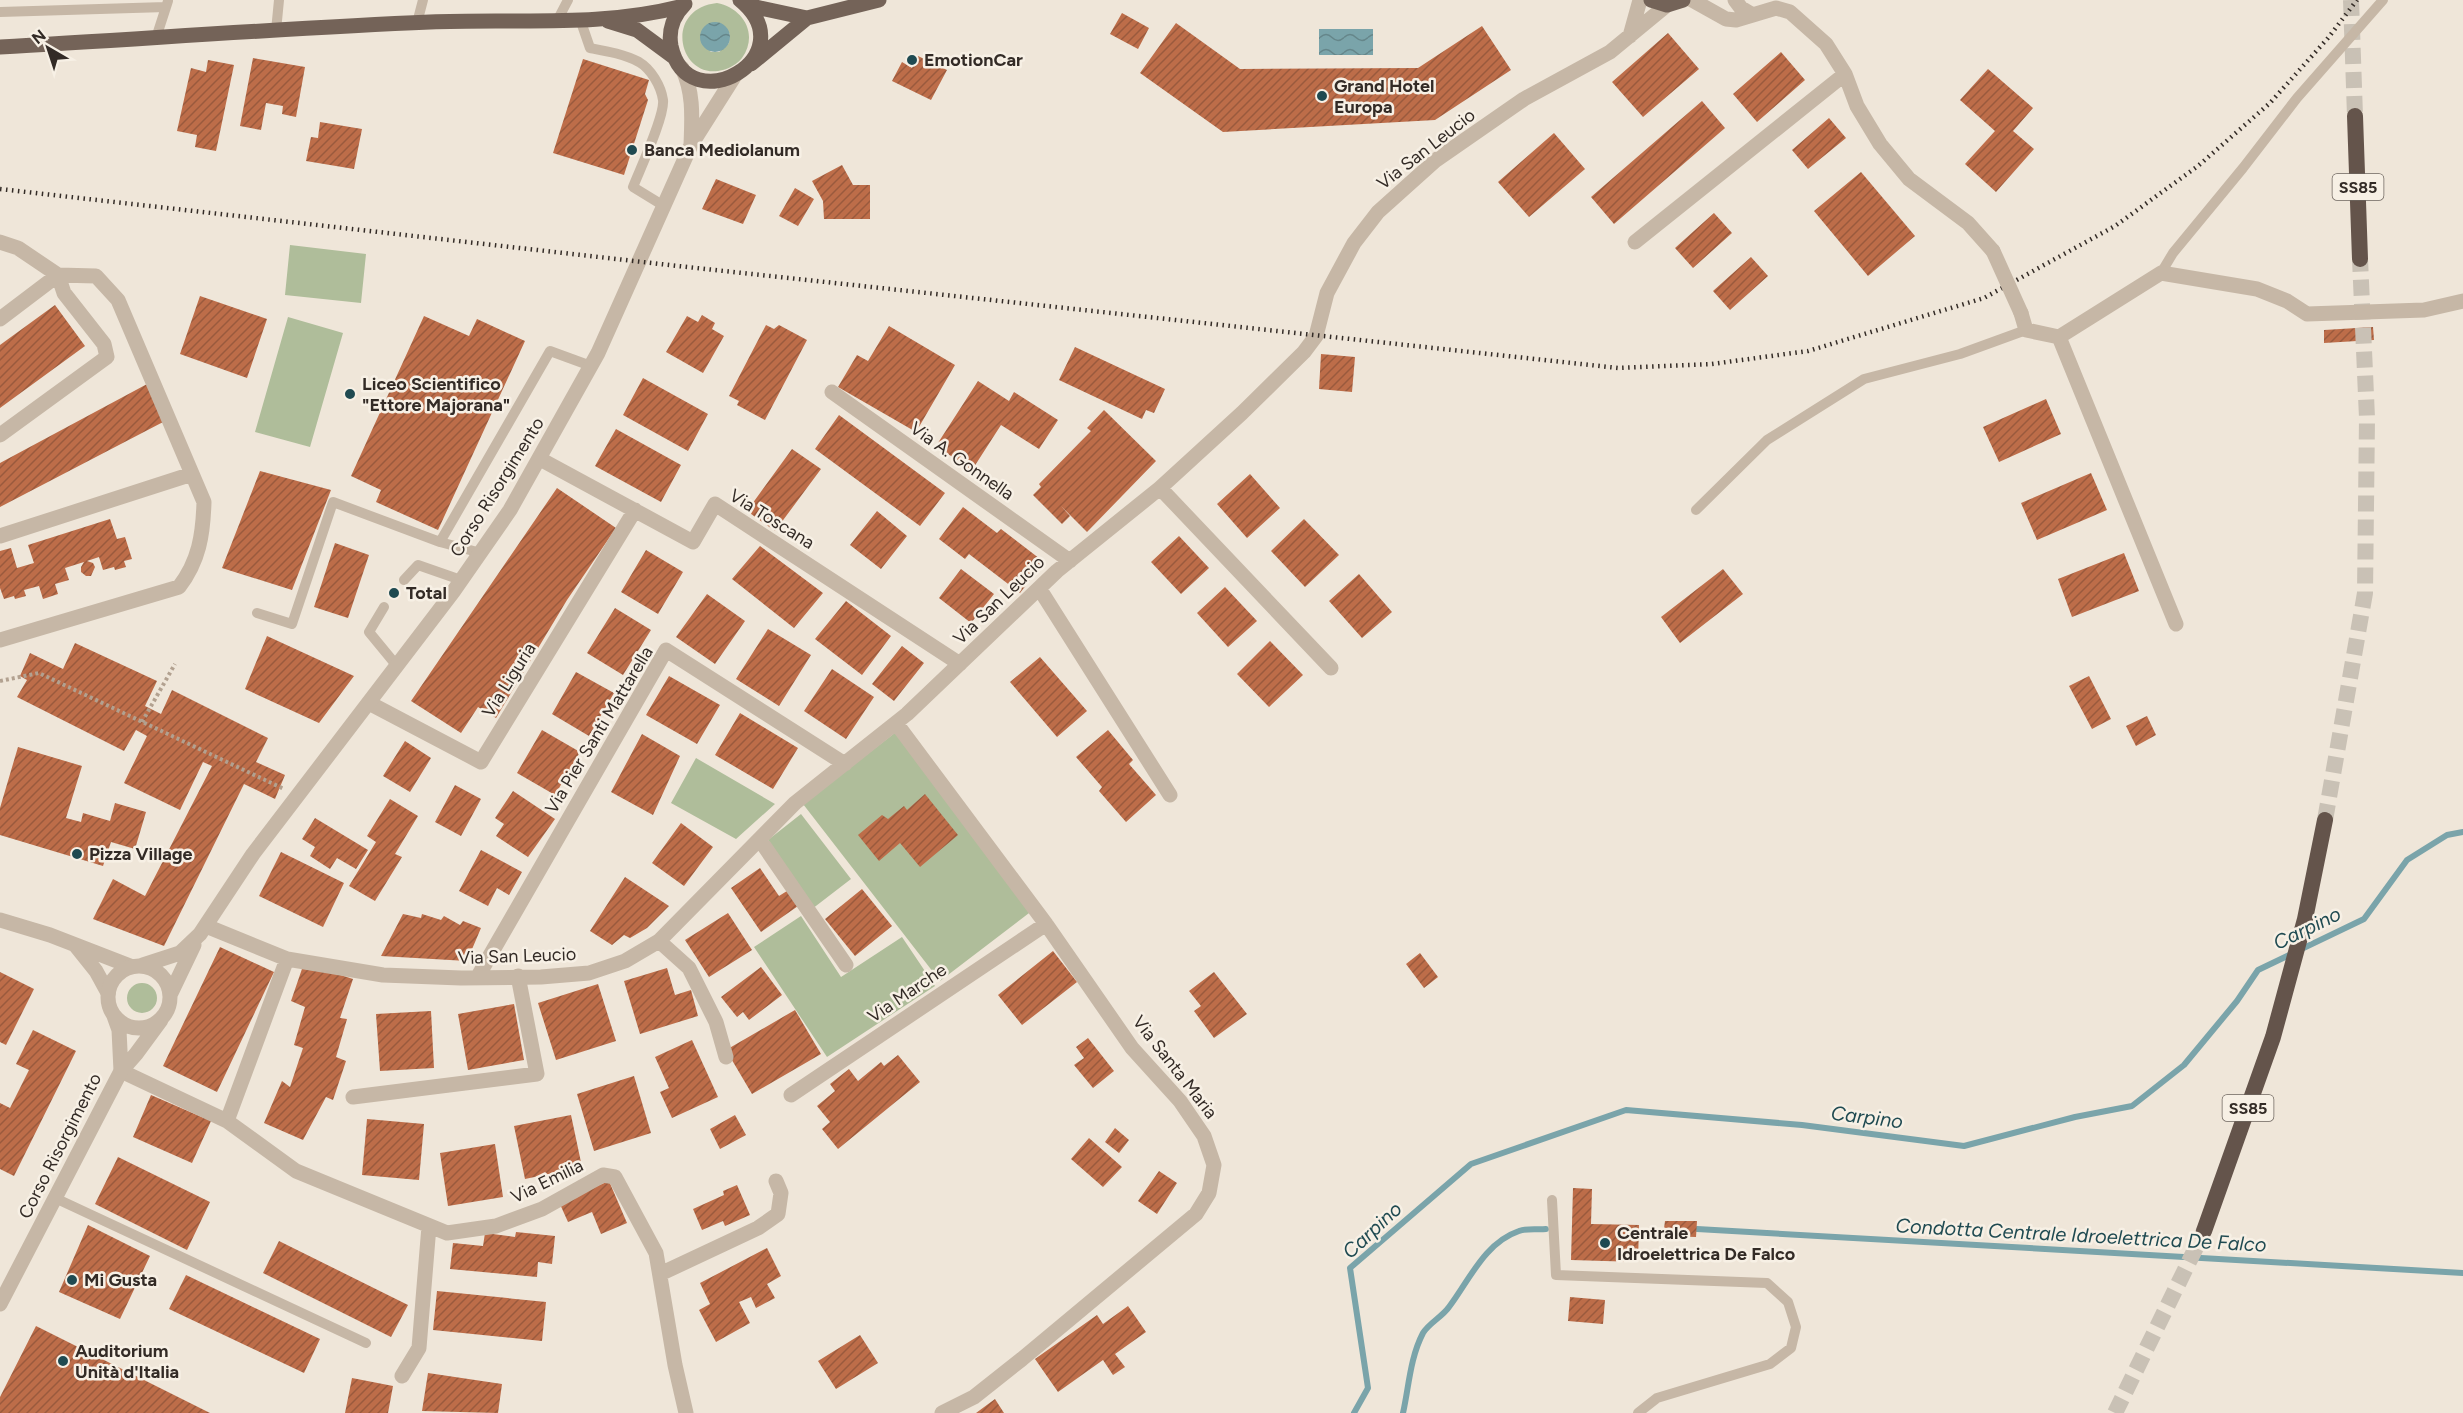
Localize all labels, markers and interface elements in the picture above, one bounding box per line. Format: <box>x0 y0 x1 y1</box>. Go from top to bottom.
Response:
north arrow <box>18 18 78 78</box>
text: N <box>28 25 50 48</box>
place label: EmotionCar <box>924 49 1023 71</box>
marker: EmotionCar <box>905 53 919 67</box>
place label: Grand Hotel Europa <box>1334 75 1434 118</box>
marker: Grand Hotel Europa <box>1315 89 1329 103</box>
street label: Via San Leucio <box>1373 104 1479 194</box>
place label: Banca Mediolanum <box>644 139 800 161</box>
marker: Banca Mediolanum <box>625 143 639 157</box>
road number: SS85 <box>2332 174 2384 200</box>
place label: Liceo Scientifico "Ettore Majorana" <box>362 373 510 416</box>
marker: Liceo Scientifico "Ettore Majorana" <box>343 387 357 401</box>
street label: Corso Risorgimento <box>445 413 549 561</box>
street label: Via A. Gonnella <box>906 417 1018 505</box>
street label: Via Toscana <box>725 484 819 554</box>
street label: Via San Leucio <box>949 551 1049 649</box>
place label: Total <box>406 582 447 604</box>
marker: Total <box>387 586 401 600</box>
street label: Via Liguria <box>477 639 541 721</box>
street label: Via Pier Santi Mattarella <box>540 642 658 818</box>
place label: Pizza Village <box>89 843 193 865</box>
marker: Pizza Village <box>70 847 84 861</box>
water label: Carpino <box>2269 901 2345 955</box>
street label: Via San Leucio <box>457 943 577 969</box>
street label: Via Marche <box>863 959 951 1027</box>
street label: Via Santa Maria <box>1128 1011 1222 1123</box>
street label: Corso Risorgimento <box>14 1070 106 1222</box>
road number: SS85 <box>2222 1095 2274 1121</box>
water label: Carpino <box>1830 1101 1905 1133</box>
street label: Via Emilia <box>507 1154 587 1208</box>
water label: Carpino <box>1337 1196 1407 1263</box>
water label: Condotta Centrale Idroelettrica De Falco <box>1895 1213 2267 1257</box>
place label: Centrale Idroelettrica De Falco <box>1617 1222 1795 1265</box>
marker: Centrale Idroelettrica De Falco <box>1598 1236 1612 1250</box>
place label: Mi Gusta <box>84 1269 157 1291</box>
marker: Mi Gusta <box>65 1273 79 1287</box>
place label: Auditorium Unità d'Italia <box>75 1340 179 1383</box>
marker: Auditorium Unità d'Italia <box>56 1354 70 1368</box>

